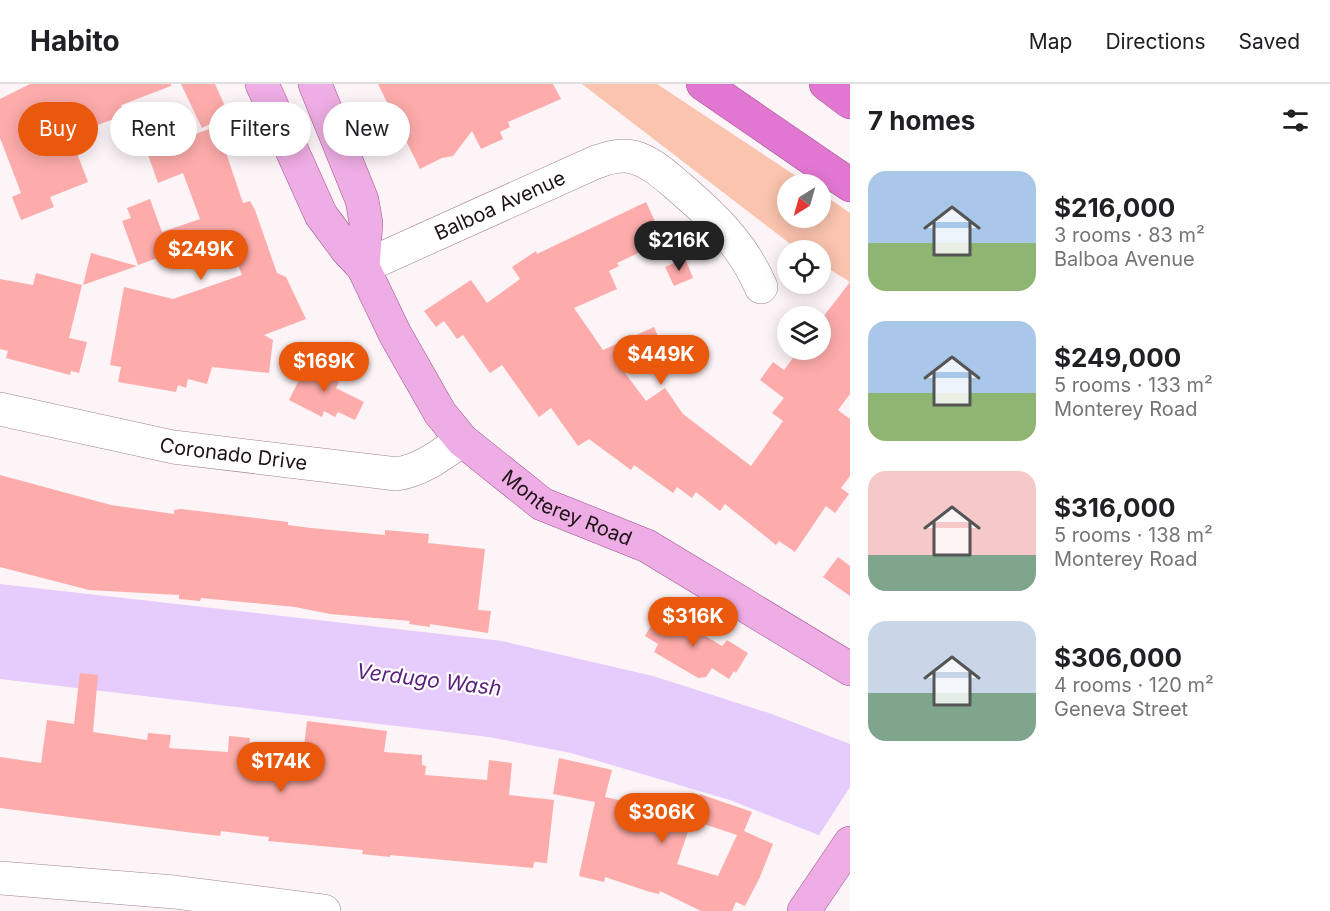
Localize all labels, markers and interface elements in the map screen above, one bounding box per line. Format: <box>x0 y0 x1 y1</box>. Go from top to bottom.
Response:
text: Habito <box>30 24 120 58</box>
text: Map <box>1029 29 1072 54</box>
text: Directions <box>1105 29 1206 54</box>
text: Saved <box>1239 29 1300 54</box>
chip: Buy <box>18 102 98 156</box>
chip: Rent <box>110 102 197 156</box>
chip: Filters <box>209 102 311 156</box>
chip: New <box>323 102 410 156</box>
icon: filters <box>1279 104 1312 137</box>
text: 7 homes <box>868 105 975 136</box>
street label: Balboa Avenue <box>431 166 569 245</box>
north arrow <box>777 174 831 228</box>
map controls <box>777 174 831 360</box>
text: $216,000 <box>1054 192 1175 223</box>
icon: home <box>916 195 988 267</box>
pin: $216K <box>637 221 721 272</box>
text: 3 rooms · 83 m² <box>1054 223 1205 247</box>
text: $216K <box>648 228 710 252</box>
pin: $249K <box>159 230 243 281</box>
text: $249K <box>168 237 234 261</box>
button: locate <box>777 240 831 294</box>
text: Balboa Avenue <box>1054 247 1195 271</box>
button: layers <box>777 306 831 360</box>
pin: $449K <box>619 335 703 386</box>
pin: $169K <box>282 342 366 393</box>
text: $449K <box>627 342 695 366</box>
text: $249,000 <box>1054 342 1181 373</box>
icon: home <box>916 345 988 417</box>
text: $169K <box>293 349 355 373</box>
text: 5 rooms · 133 m² <box>1054 373 1213 397</box>
text: Monterey Road <box>1054 397 1197 421</box>
street label: Coronado Drive <box>157 432 309 475</box>
street label: Monterey Road <box>497 465 635 551</box>
text: $316,000 <box>1054 492 1176 523</box>
icon: home <box>916 495 988 567</box>
text: 5 rooms · 138 m² <box>1054 523 1213 547</box>
text: Monterey Road <box>1054 547 1197 571</box>
pin: $316K <box>651 597 735 648</box>
text: $316K <box>662 604 724 628</box>
text: $306,000 <box>1054 642 1182 673</box>
icon: home <box>916 645 988 717</box>
water label: Verdugo Wash <box>355 658 503 701</box>
text: 4 rooms · 120 m² <box>1054 673 1214 697</box>
text: Geneva Street <box>1054 697 1188 721</box>
pin: $174K <box>239 742 323 793</box>
text: $174K <box>251 749 311 773</box>
pin: $306K <box>620 793 704 844</box>
text: $306K <box>629 800 695 824</box>

